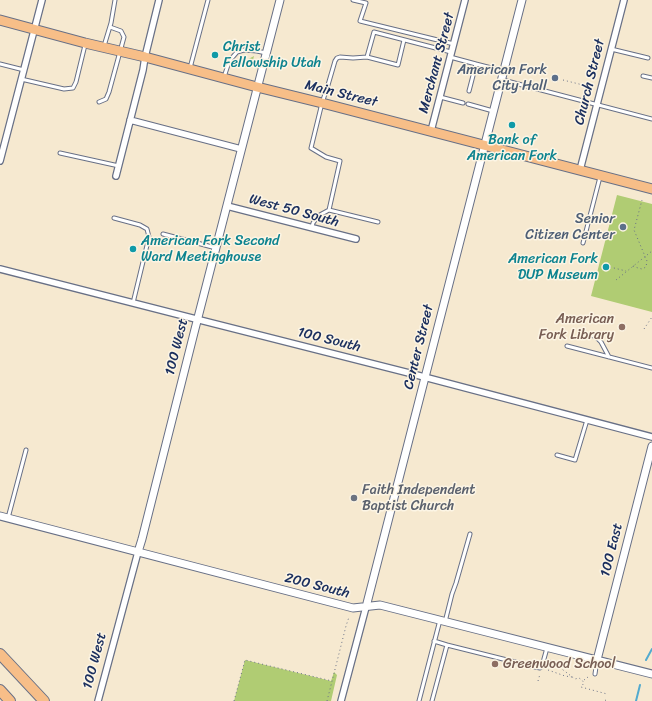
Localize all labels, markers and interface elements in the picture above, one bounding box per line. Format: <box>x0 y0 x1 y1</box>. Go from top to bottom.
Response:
street label: Merchant Street <box>415 11 459 115</box>
street label: Church Street <box>571 37 609 127</box>
place label: Christ Fellowship Utah <box>223 39 321 72</box>
marker: Christ Fellowship Utah <box>210 50 220 60</box>
place label: American Fork City Hall <box>457 62 547 94</box>
marker: American Fork City Hall <box>550 73 560 83</box>
street label: Main Street <box>303 77 379 111</box>
marker: Bank of American Fork <box>507 120 517 130</box>
place label: Bank of American Fork <box>467 132 557 164</box>
street label: West 50 South <box>247 191 341 231</box>
place label: Senior Citizen Center <box>525 211 615 244</box>
marker: Senior Citizen Center <box>618 222 628 232</box>
place label: American Fork Second Ward Meetinghouse <box>141 233 280 266</box>
marker: American Fork Second Ward Meetinghouse <box>128 244 138 254</box>
place label: American Fork DUP Museum <box>508 251 598 284</box>
marker: American Fork DUP Museum <box>601 262 611 272</box>
street label: Center Street <box>400 303 438 391</box>
place label: American Fork Library <box>539 311 614 344</box>
street label: 100 West <box>162 317 192 377</box>
marker: American Fork Library <box>617 322 627 332</box>
street label: 100 South <box>296 324 362 356</box>
place label: Faith Independent Baptist Church <box>362 482 475 514</box>
marker: Faith Independent Baptist Church <box>349 493 359 503</box>
street label: 100 East <box>597 521 627 579</box>
street label: 200 South <box>283 570 351 602</box>
street label: 100 West <box>79 631 111 691</box>
place label: Greenwood School <box>503 656 615 672</box>
marker: Greenwood School <box>490 659 500 669</box>

